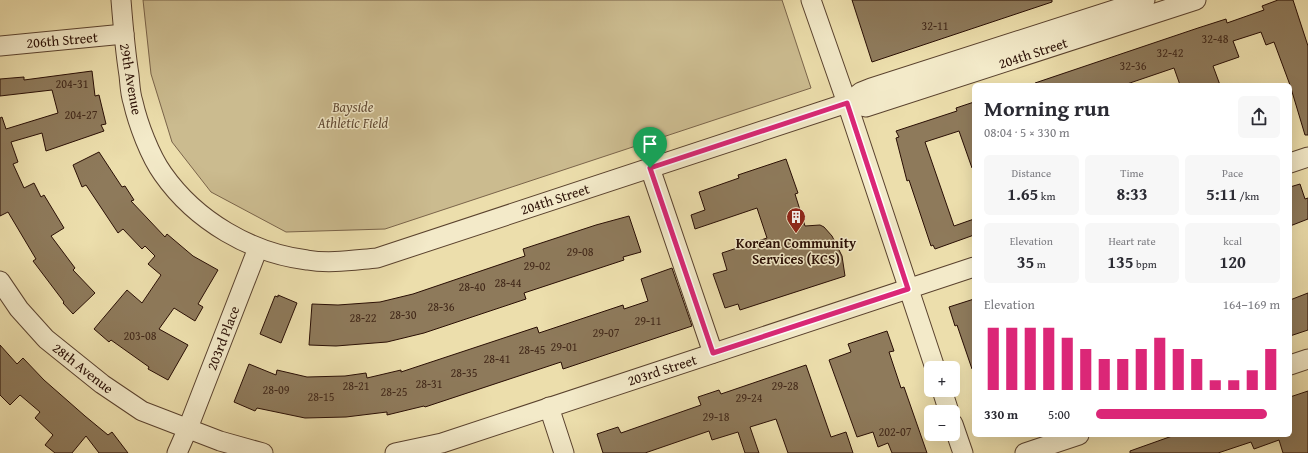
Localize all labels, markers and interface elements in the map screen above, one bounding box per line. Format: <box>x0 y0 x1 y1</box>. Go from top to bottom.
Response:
house number: 32-11 <box>921 17 949 34</box>
street label: 206th Street <box>25 27 99 53</box>
house number: 32-48 <box>1201 30 1229 47</box>
street label: 204th Street <box>996 32 1070 74</box>
street label: 29th Avenue <box>115 42 147 117</box>
house number: 32-42 <box>1156 44 1184 61</box>
house number: 32-36 <box>1119 57 1147 74</box>
house number: 204-31 <box>55 75 89 92</box>
text: Morning run <box>984 92 1110 124</box>
button: share <box>1238 96 1280 138</box>
park label: Bayside Athletic Field <box>317 97 389 133</box>
house number: 204-27 <box>64 106 98 123</box>
text: 08:04 · 5 × 330 m <box>984 123 1070 142</box>
pin <box>633 127 667 168</box>
icon: arrive <box>639 133 661 155</box>
text: Distance <box>1012 165 1051 181</box>
text: Time <box>1120 165 1144 181</box>
text: Pace <box>1222 165 1243 181</box>
street label: 204th Street <box>518 178 592 220</box>
text: 1.65 <box>1007 181 1038 206</box>
text: 8:33 <box>1116 181 1148 206</box>
text: 5:11 <box>1206 181 1237 206</box>
text: km <box>1038 188 1055 204</box>
text: /km <box>1237 188 1259 204</box>
building icon: Korean Community Services (KCS) <box>785 206 807 234</box>
place label: Korean Community Services (KCS) <box>736 233 857 269</box>
text: Elevation <box>1010 233 1053 249</box>
text: Heart rate <box>1108 233 1156 249</box>
text: kcal <box>1223 233 1242 249</box>
house number: 29-08 <box>566 243 594 260</box>
text: 35 <box>1017 249 1034 274</box>
text: 135 <box>1107 249 1134 274</box>
text: 120 <box>1219 249 1246 274</box>
text: m <box>1034 256 1046 272</box>
text: bpm <box>1134 256 1157 272</box>
house number: 29-02 <box>523 257 551 274</box>
house number: 28-44 <box>494 274 522 291</box>
house number: 28-40 <box>458 278 486 295</box>
text: Elevation <box>984 295 1035 314</box>
text: 164–169 m <box>1223 295 1280 314</box>
house number: 28-36 <box>427 298 455 315</box>
street label: 203rd Place <box>202 303 245 373</box>
house number: 28-30 <box>389 306 417 323</box>
house number: 28-22 <box>349 309 377 326</box>
house number: 29-11 <box>634 312 662 329</box>
house number: 29-07 <box>592 324 620 341</box>
house number: 203-08 <box>123 327 157 344</box>
street label: 28th Avenue <box>48 338 118 398</box>
house number: 29-01 <box>550 338 578 355</box>
house number: 28-45 <box>518 341 546 358</box>
street label: 203rd Street <box>625 349 699 391</box>
house number: 28-41 <box>483 350 511 367</box>
map controls <box>924 361 960 441</box>
button: + <box>924 361 960 397</box>
house number: 28-35 <box>450 364 478 381</box>
house number: 28-31 <box>415 375 443 392</box>
house number: 28-21 <box>342 377 370 394</box>
house number: 29-28 <box>771 377 799 394</box>
house number: 28-09 <box>262 381 290 398</box>
house number: 28-25 <box>380 383 408 400</box>
house number: 28-15 <box>307 388 335 405</box>
house number: 29-24 <box>735 389 763 406</box>
button: − <box>924 405 960 441</box>
text: 330 m <box>984 405 1018 424</box>
text: 5:00 <box>1048 405 1070 424</box>
house number: 29-18 <box>702 408 730 425</box>
house number: 202-07 <box>878 423 912 440</box>

